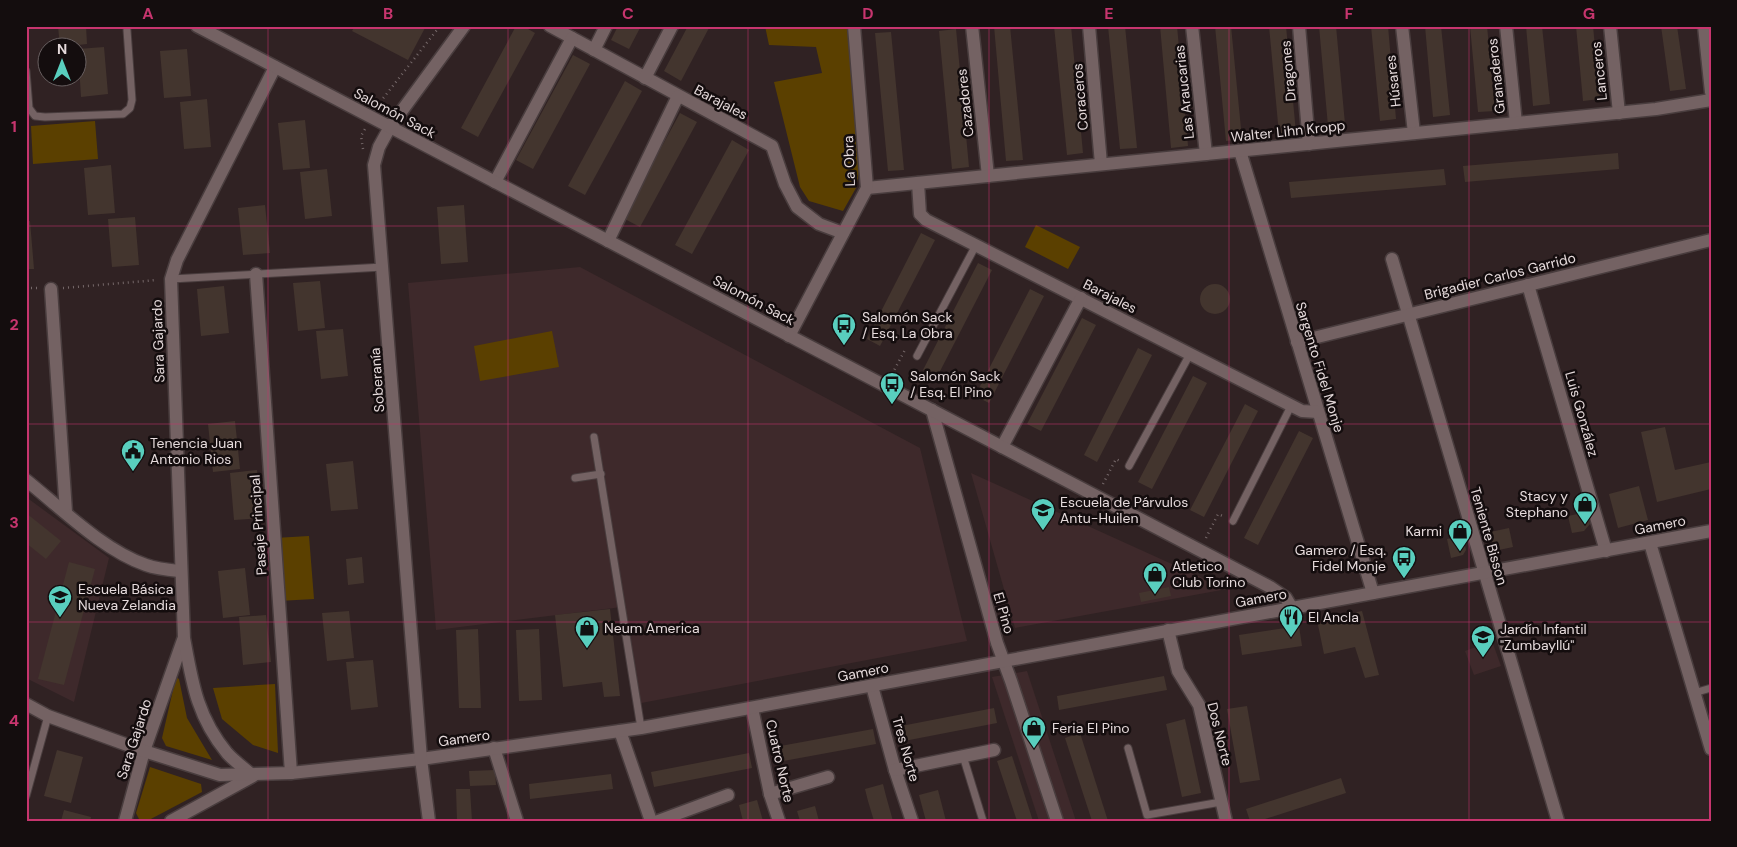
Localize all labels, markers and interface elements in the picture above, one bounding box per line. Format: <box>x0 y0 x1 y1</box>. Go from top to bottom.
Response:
text: A <box>142 3 154 24</box>
text: B <box>383 3 393 24</box>
text: C <box>622 3 634 24</box>
text: D <box>862 3 874 24</box>
text: E <box>1104 3 1114 24</box>
text: F <box>1345 3 1354 24</box>
text: G <box>1583 3 1595 24</box>
street label: Granaderos <box>1483 37 1509 115</box>
north arrow <box>38 38 88 88</box>
text: N <box>57 40 67 58</box>
street label: Dragones <box>1276 40 1300 102</box>
street label: Lanceros <box>1587 41 1611 101</box>
street label: Las Araucarias <box>1170 44 1198 140</box>
street label: Húsares <box>1381 54 1405 108</box>
street label: Coraceros <box>1068 63 1092 131</box>
street label: Cazadores <box>952 68 978 138</box>
street label: Barajales <box>691 80 751 124</box>
street label: Salomón Sack <box>351 84 439 142</box>
text: 1 <box>11 116 17 137</box>
street label: Walter Lihn Kropp <box>1230 116 1346 146</box>
street label: La Obra <box>839 135 859 187</box>
street label: Brigadier Carlos Garrido <box>1422 248 1578 304</box>
street label: Salomón Sack <box>710 271 798 329</box>
street label: Barajales <box>1080 275 1140 317</box>
street label: Sara Gajardo <box>148 299 168 383</box>
street label: Sargento Fidel Monje <box>1292 300 1348 434</box>
place label: Salomón Sack / Esq. La Obra <box>862 308 953 342</box>
bus stop icon: Salomón Sack / Esq. La Obra <box>831 312 857 346</box>
text: 2 <box>9 314 19 335</box>
street label: Soberanía <box>366 347 388 413</box>
place label: Salomón Sack / Esq. El Pino <box>910 367 1001 401</box>
street label: Luis González <box>1561 369 1603 459</box>
bus stop icon: Salomón Sack / Esq. El Pino <box>879 371 905 405</box>
place label: Tenencia Juan Antonio Rios <box>150 434 242 468</box>
public building icon: Tenencia Juan Antonio Rios <box>120 438 146 472</box>
street label: Pasaje Principal <box>246 474 270 576</box>
street label: Teniente Bisson <box>1466 485 1512 587</box>
place label: Stacy y Stephano <box>1506 487 1568 521</box>
shop icon: Stacy y Stephano <box>1572 491 1598 525</box>
place label: Escuela de Párvulos Antu-Huilen <box>1060 493 1188 527</box>
school or university icon: Escuela de Párvulos Antu-Huilen <box>1030 497 1056 531</box>
street label: Gamero <box>1633 511 1687 539</box>
text: 3 <box>9 512 19 533</box>
shop icon: Karmi <box>1447 518 1473 552</box>
place label: Karmi <box>1406 522 1442 540</box>
place label: Gamero / Esq. Fidel Monje <box>1295 541 1386 575</box>
bus stop icon: Gamero / Esq. Fidel Monje <box>1391 545 1417 579</box>
place label: Atletico Club Torino <box>1172 557 1245 591</box>
shop icon: Atletico Club Torino <box>1142 561 1168 595</box>
place label: Escuela Básica Nueva Zelandia <box>78 580 176 614</box>
school or university icon: Escuela Básica Nueva Zelandia <box>47 584 73 618</box>
street label: Gamero <box>1234 585 1288 611</box>
street label: El Pino <box>989 590 1019 636</box>
restaurant icon: El Ancla <box>1278 604 1304 638</box>
place label: El Ancla <box>1308 608 1359 626</box>
shop icon: Neum America <box>574 615 600 649</box>
place label: Neum America <box>604 619 700 637</box>
place label: Jardín Infantil "Zumbayllú" <box>1500 620 1587 654</box>
school or university icon: Jardín Infantil "Zumbayllú" <box>1470 624 1496 658</box>
street label: Gamero <box>836 658 890 686</box>
street label: Sara Gajardo <box>113 697 155 781</box>
street label: Dos Norte <box>1203 700 1237 768</box>
text: 4 <box>9 710 19 731</box>
street label: Tres Norte <box>888 714 924 784</box>
shop icon: Feria El Pino <box>1021 715 1047 749</box>
street label: Cuatro Norte <box>762 718 798 804</box>
place label: Feria El Pino <box>1052 719 1130 737</box>
street label: Gamero <box>437 725 491 751</box>

